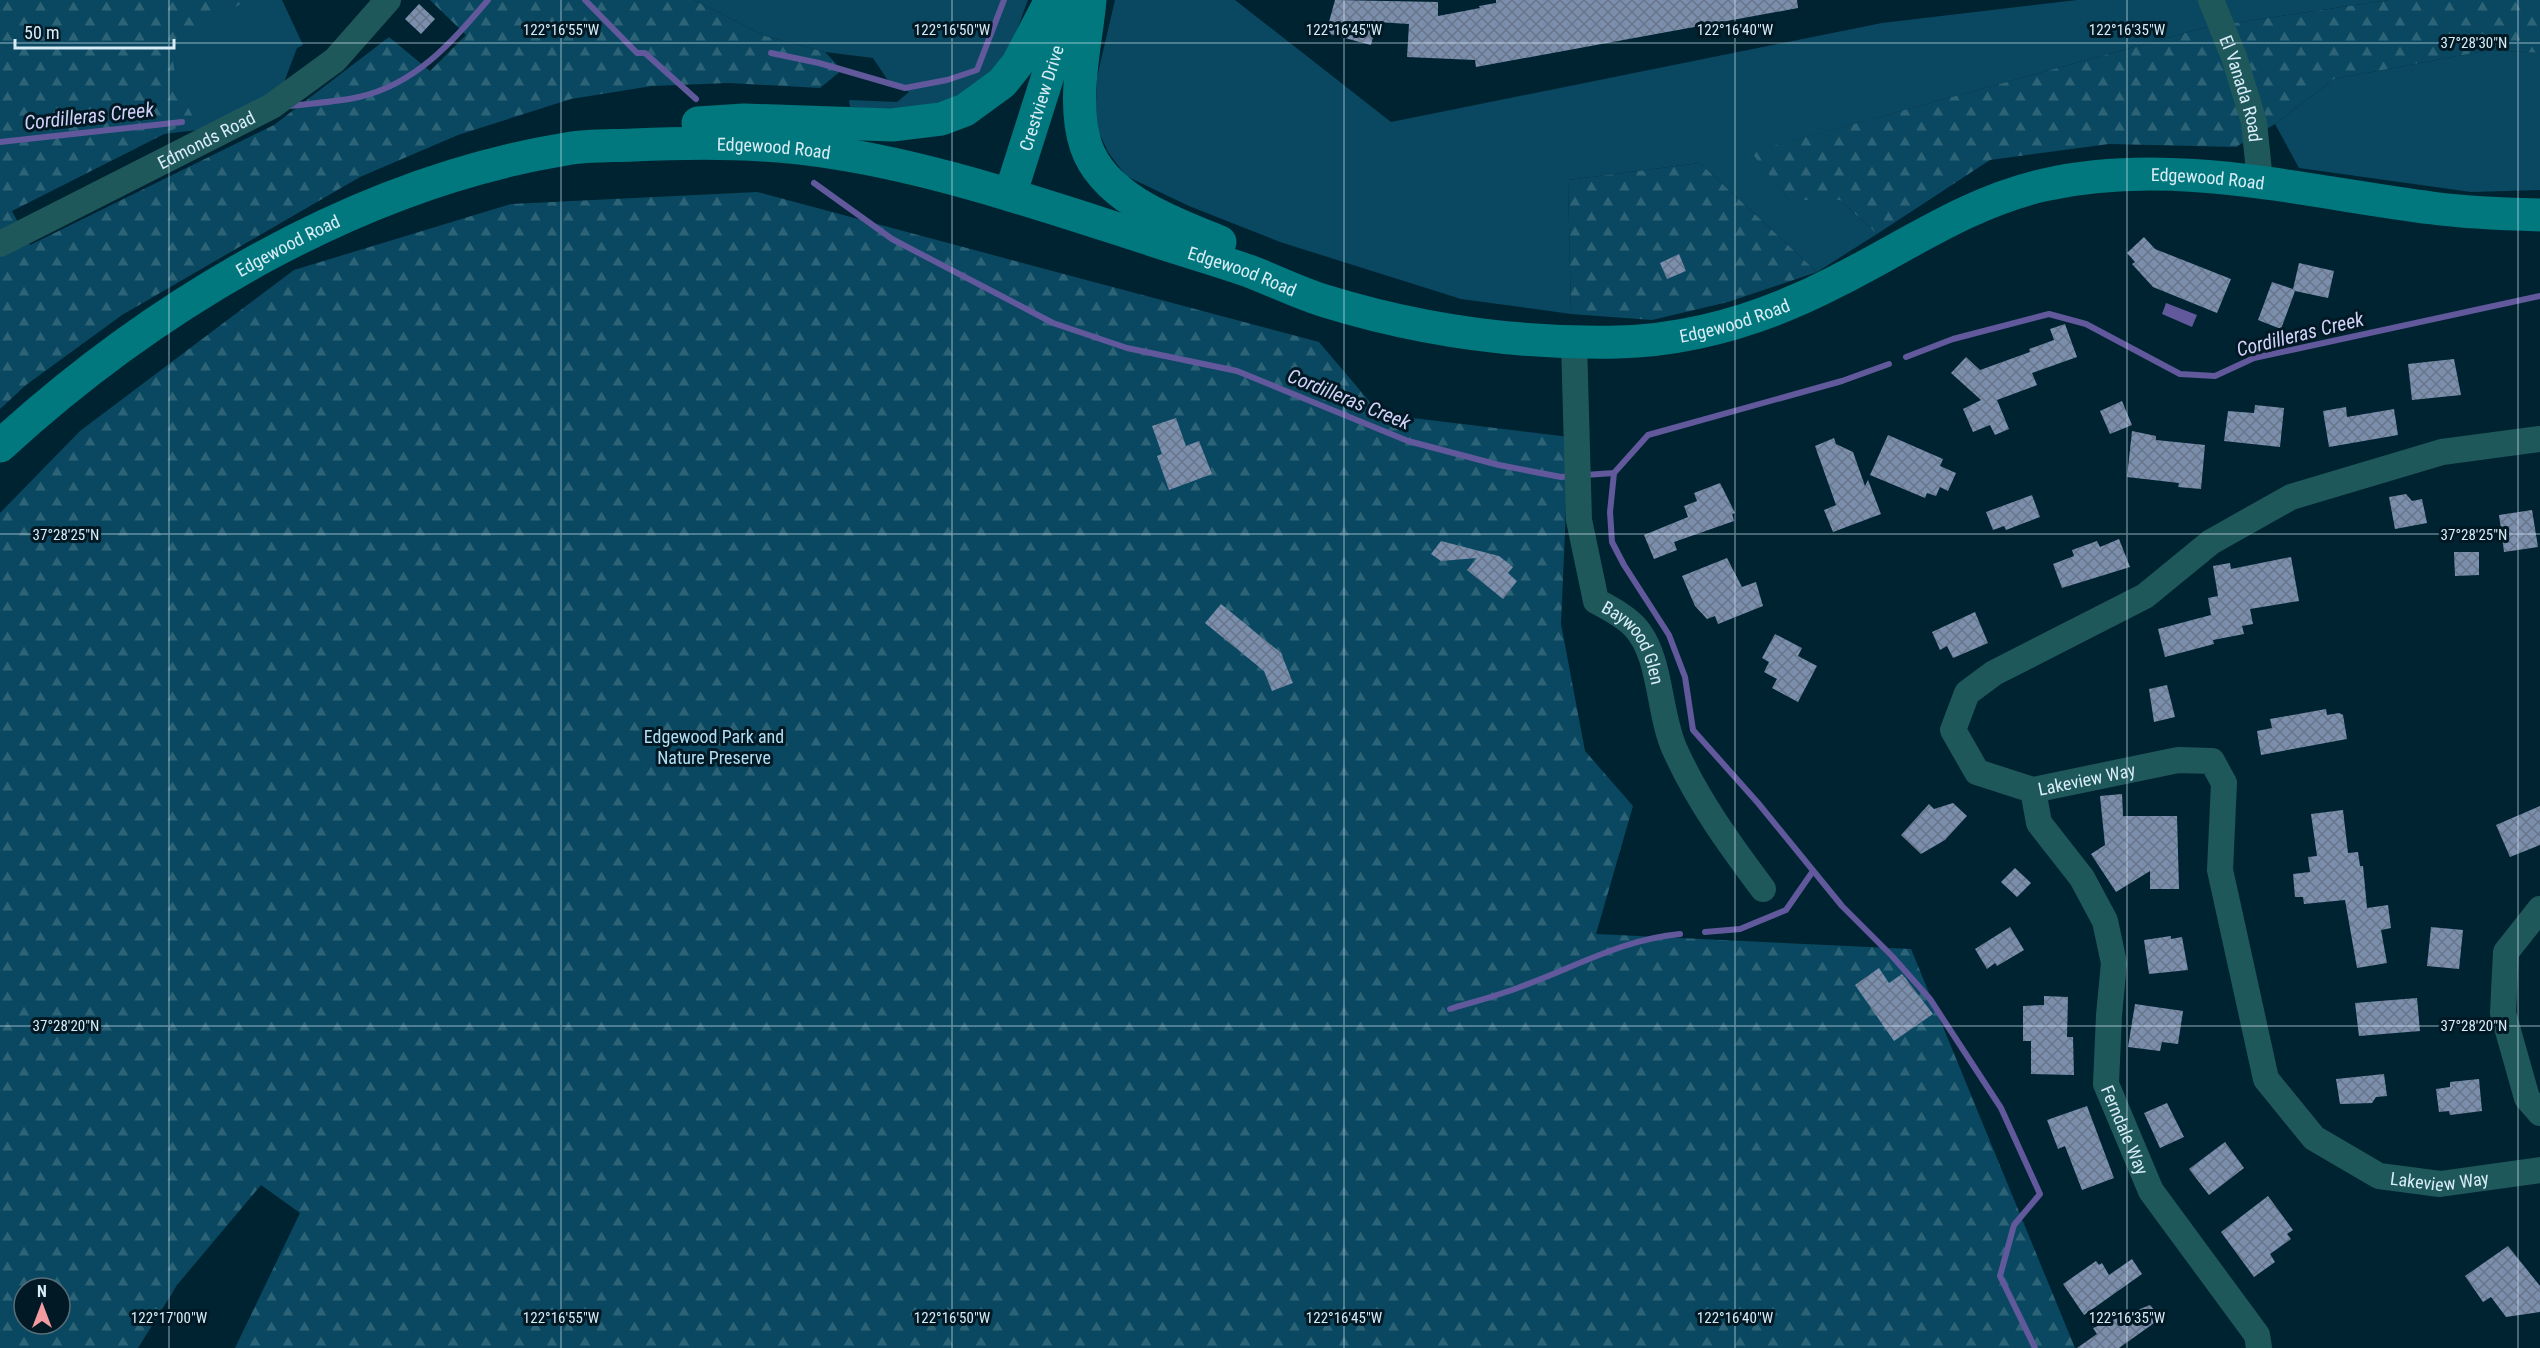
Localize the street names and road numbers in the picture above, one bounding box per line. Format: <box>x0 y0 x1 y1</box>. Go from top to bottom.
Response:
street label: El Vanada Road <box>2216 32 2266 143</box>
street label: Crestview Drive <box>1014 42 1068 153</box>
street label: Edmonds Road <box>154 106 258 173</box>
street label: Edgewood Road <box>717 133 832 163</box>
street label: Edgewood Road <box>2151 164 2266 193</box>
street label: Edgewood Road <box>232 210 343 281</box>
street label: Edgewood Road <box>1185 242 1300 300</box>
street label: Edgewood Road <box>1677 294 1793 346</box>
street label: Baywood Glen <box>1599 596 1669 686</box>
street label: Lakeview Way <box>2036 759 2138 799</box>
street label: Ferndale Way <box>2097 1082 2153 1178</box>
street label: Lakeview Way <box>2389 1167 2491 1195</box>

